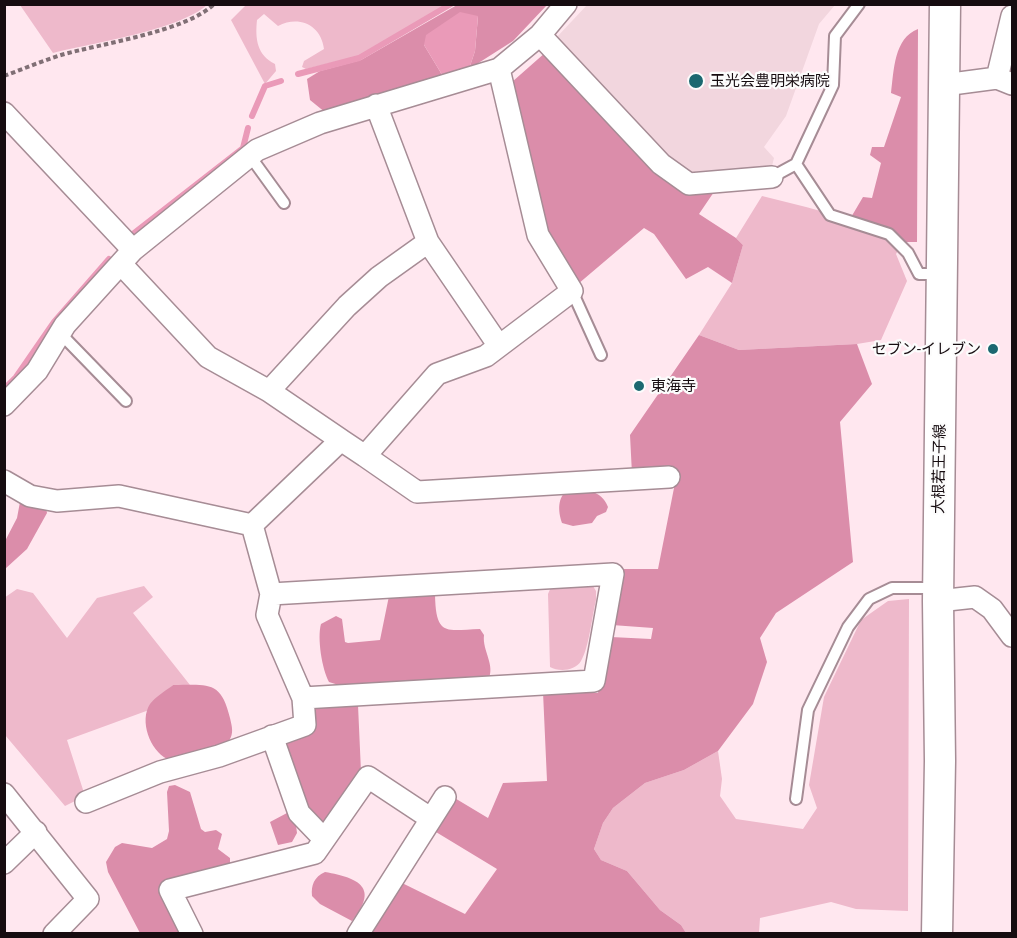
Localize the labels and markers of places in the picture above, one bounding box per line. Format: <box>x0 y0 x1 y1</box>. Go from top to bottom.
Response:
marker: 玉光会豊明栄病院 <box>687 72 705 90</box>
place label: 玉光会豊明栄病院 <box>710 72 830 90</box>
place label: セブン-イレブン <box>872 340 981 358</box>
marker: セブン-イレブン <box>986 342 1000 356</box>
place label: 東海寺 <box>651 377 696 395</box>
marker: 東海寺 <box>632 379 646 393</box>

